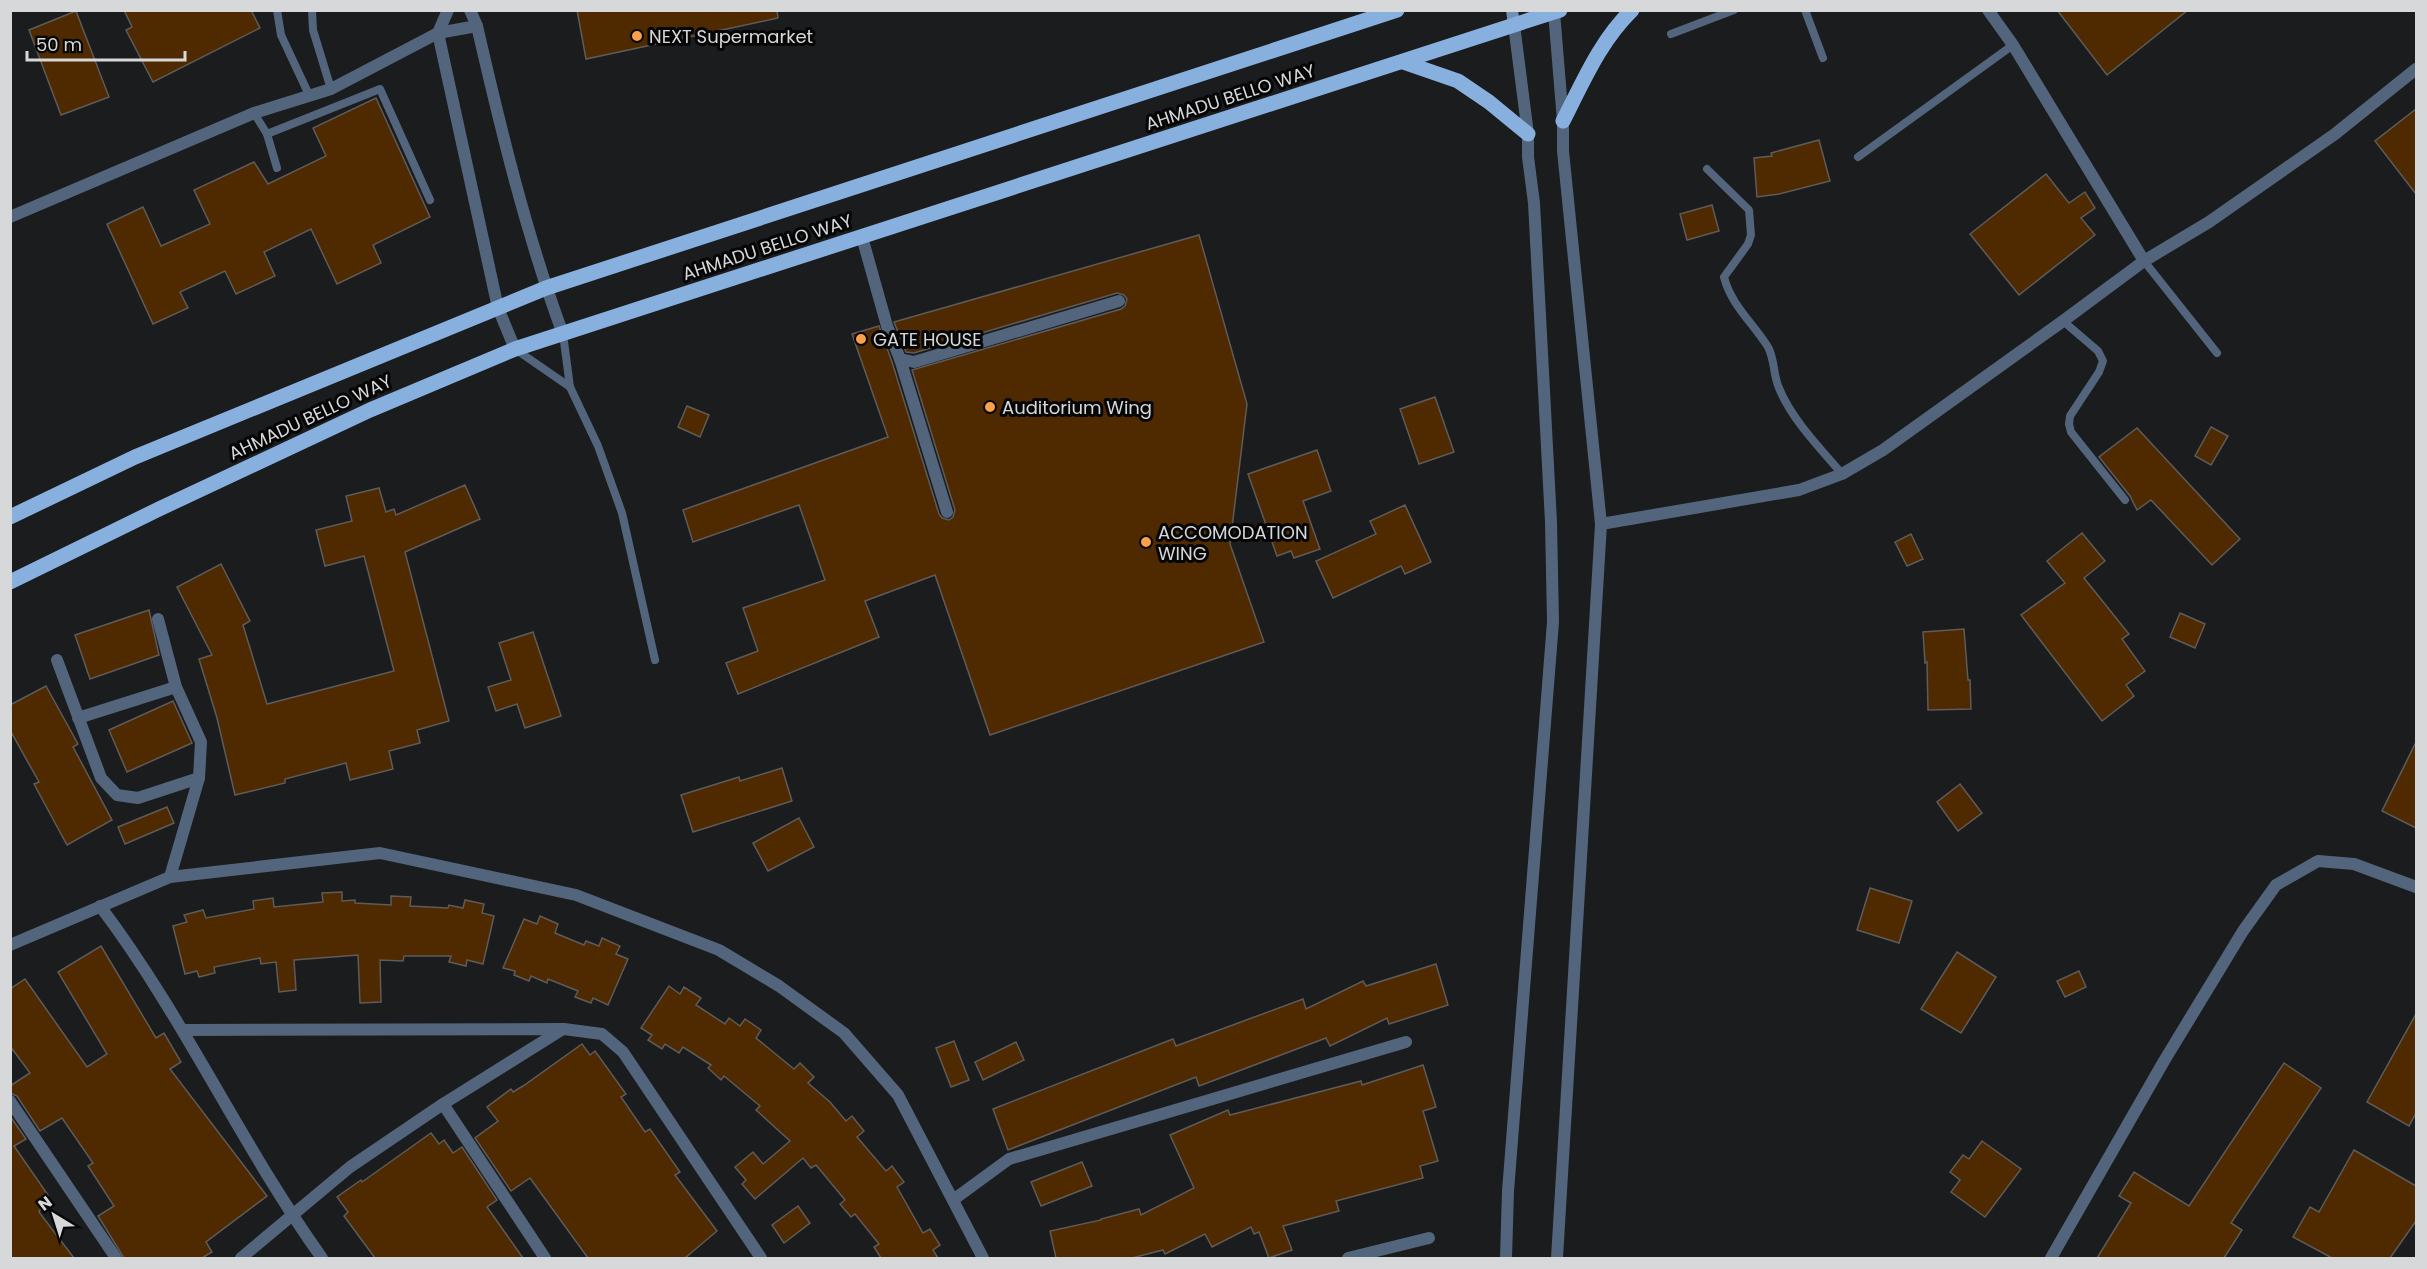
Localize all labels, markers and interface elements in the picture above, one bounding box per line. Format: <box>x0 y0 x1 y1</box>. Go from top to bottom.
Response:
scale bar <box>27 24 184 62</box>
place label: NEXT Supermarket <box>649 24 813 49</box>
marker: NEXT Supermarket <box>630 29 644 43</box>
text: 50 m <box>36 32 82 57</box>
street label: AHMADU BELLO WAY <box>1142 58 1318 136</box>
street label: AHMADU BELLO WAY <box>679 208 855 286</box>
place label: GATE HOUSE <box>873 327 981 352</box>
marker: GATE HOUSE <box>854 332 868 346</box>
street label: AHMADU BELLO WAY <box>225 368 396 466</box>
place label: Auditorium Wing <box>1002 395 1152 420</box>
marker: Auditorium Wing <box>983 400 997 414</box>
place label: ACCOMODATION WING <box>1158 520 1308 566</box>
marker: ACCOMODATION WING <box>1139 535 1153 549</box>
north arrow <box>24 1185 84 1245</box>
text: N <box>33 1191 57 1216</box>

